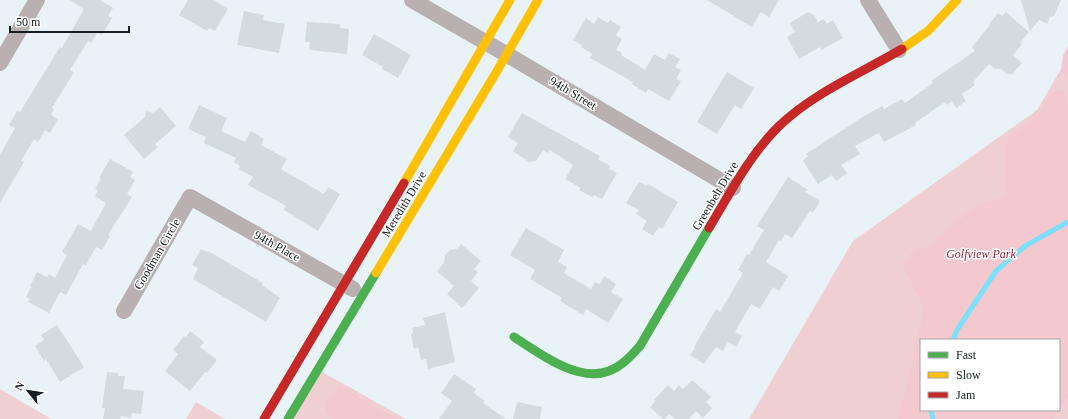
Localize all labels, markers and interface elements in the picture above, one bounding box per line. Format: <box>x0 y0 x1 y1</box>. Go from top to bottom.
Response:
scale bar <box>10 8 129 34</box>
text: 50 m <box>16 15 41 29</box>
street label: 94th Street <box>547 74 600 113</box>
street label: Greenbelt Drive <box>689 159 741 233</box>
street label: Meredith Drive <box>379 169 429 239</box>
street label: Goodman Circle <box>131 216 183 292</box>
street label: 94th Place <box>252 228 302 264</box>
park label: Golfview Park <box>946 247 1016 261</box>
legend <box>920 339 1060 411</box>
text: Fast <box>956 348 977 362</box>
text: Slow <box>956 368 981 382</box>
north arrow <box>8 371 48 411</box>
text: N <box>12 380 27 392</box>
text: Jam <box>956 388 976 402</box>

